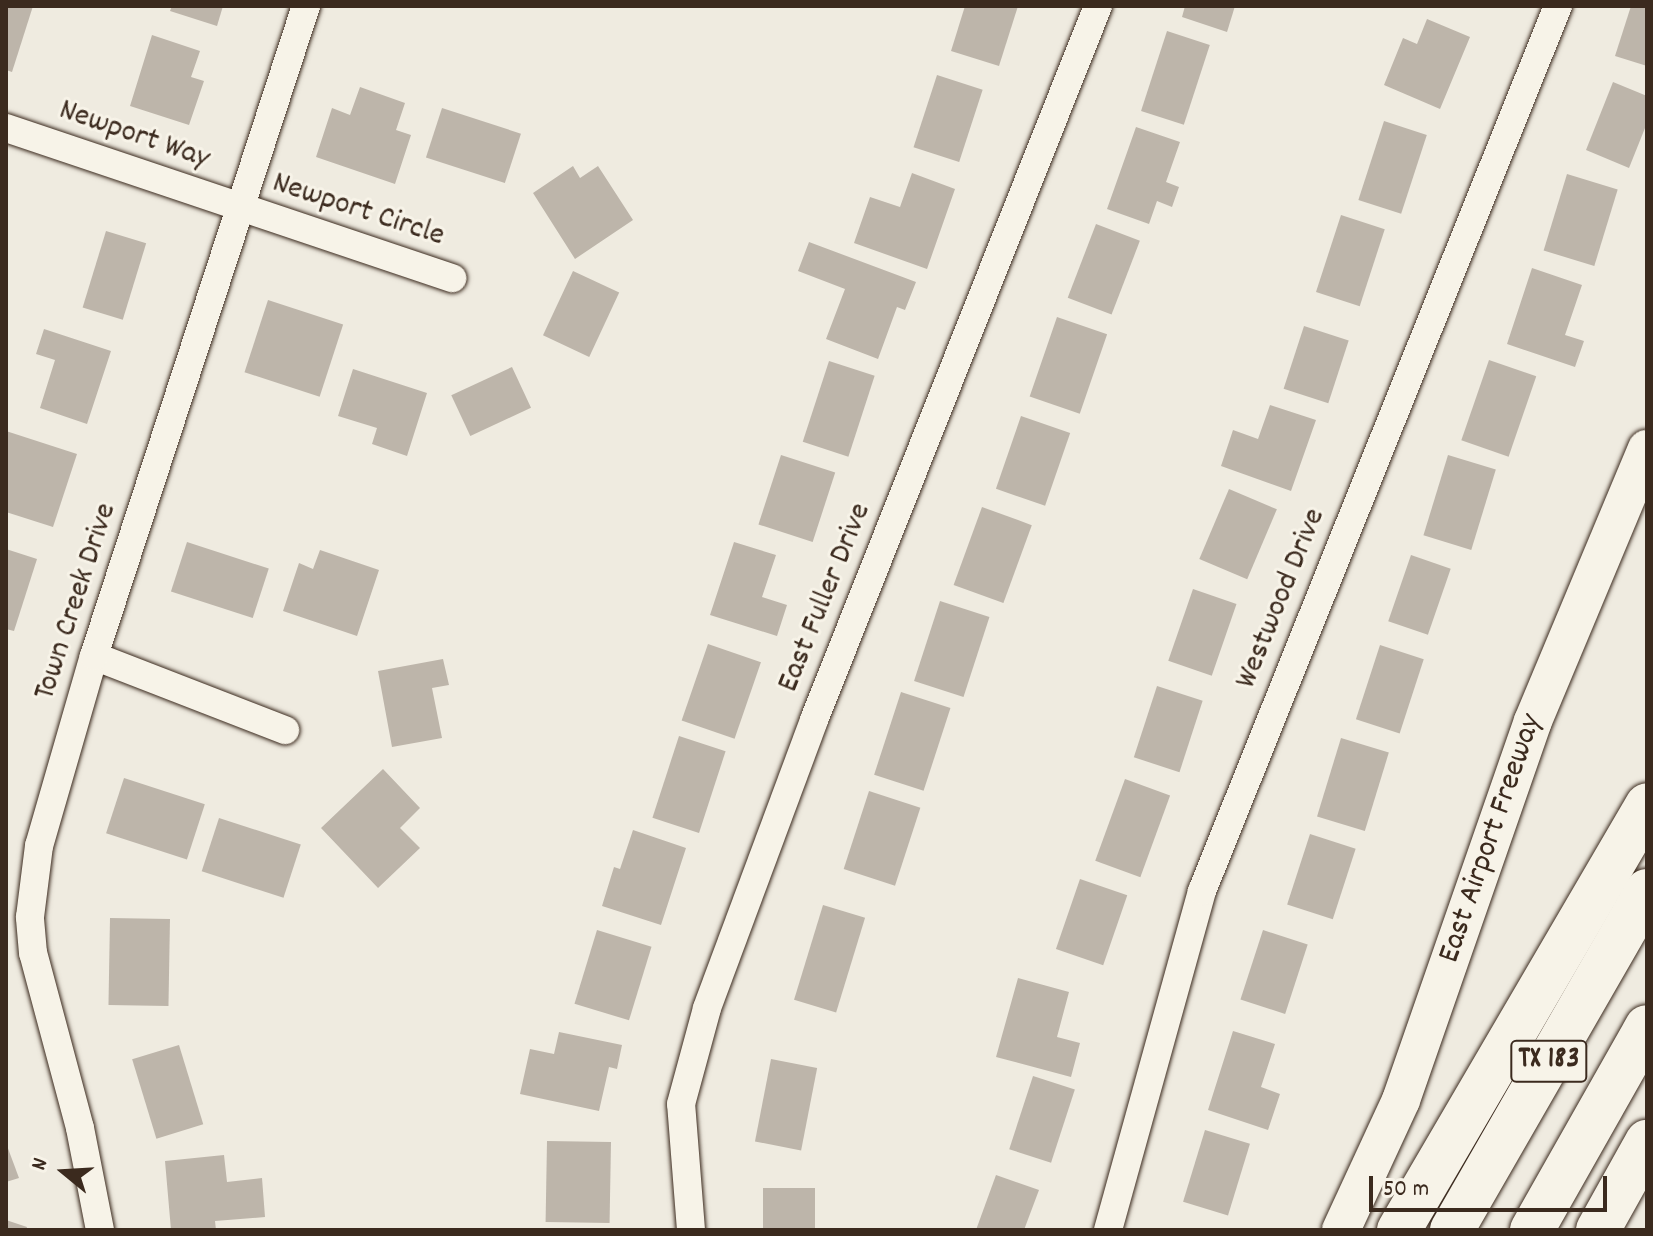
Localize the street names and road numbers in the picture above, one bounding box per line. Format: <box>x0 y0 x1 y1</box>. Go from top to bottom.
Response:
street label: Newport Way <box>54 92 214 180</box>
street label: Newport Circle <box>267 165 449 257</box>
street label: East Fuller Drive <box>771 498 881 698</box>
street label: Town Creek Drive <box>27 499 127 705</box>
street label: Westwood Drive <box>1228 503 1336 695</box>
street label: East Airport Freeway <box>1431 710 1553 968</box>
road number: TX 183 <box>1509 1035 1589 1087</box>

